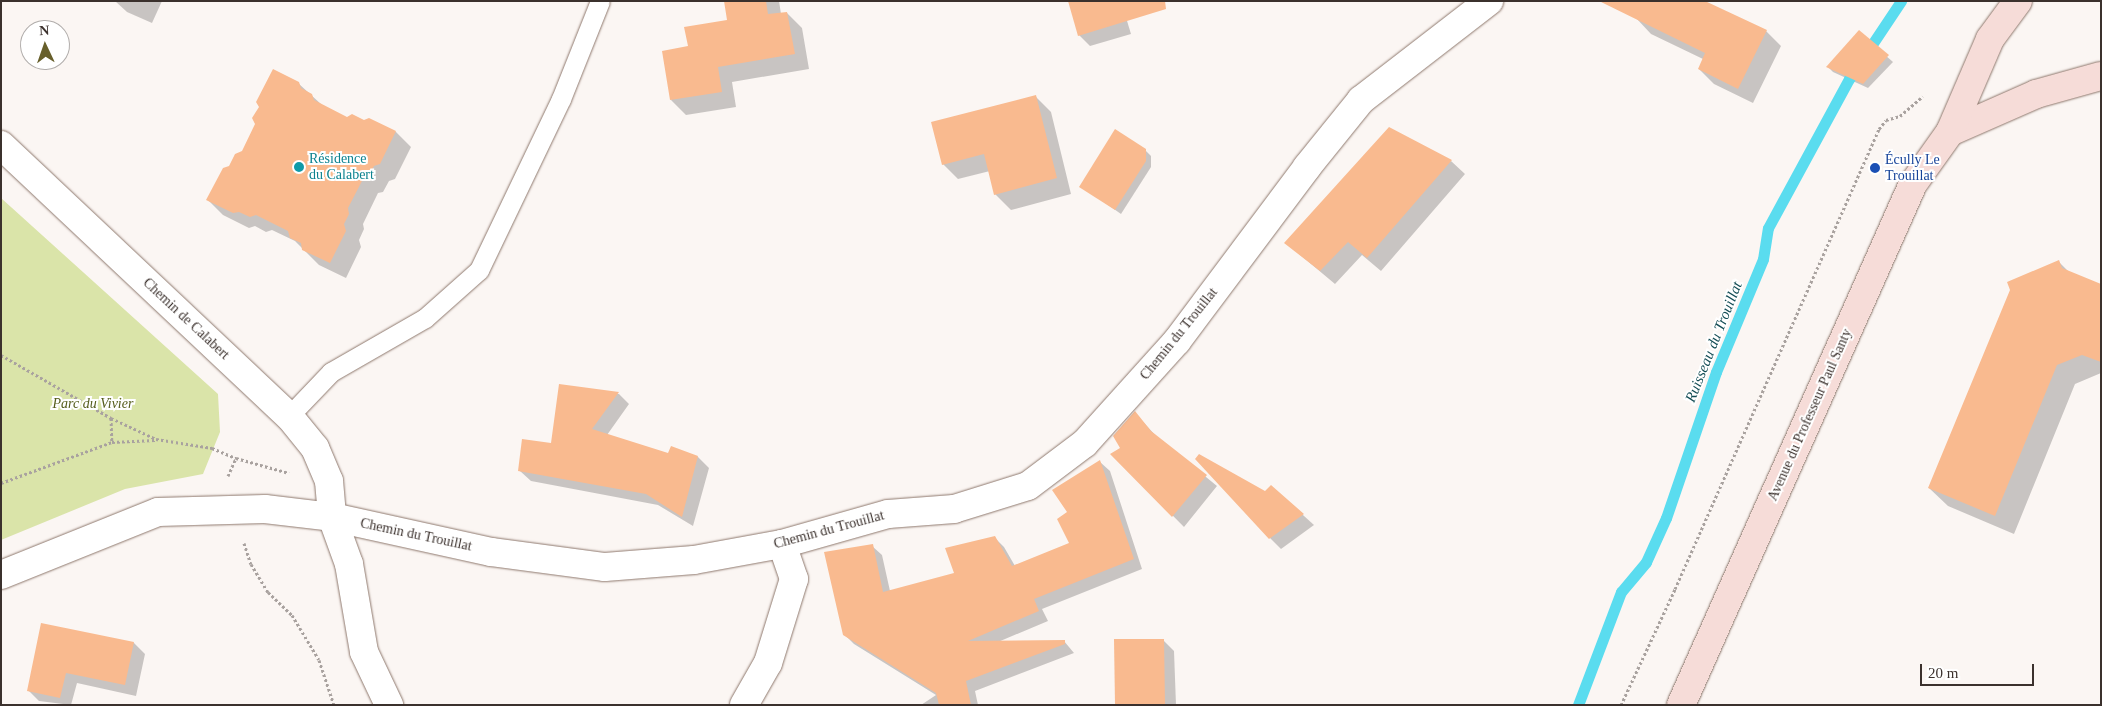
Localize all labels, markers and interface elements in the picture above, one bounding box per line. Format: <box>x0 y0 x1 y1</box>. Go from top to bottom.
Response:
north arrow <box>20 20 70 70</box>
text: N <box>39 23 50 38</box>
place label: Résidence du Calabert <box>309 151 374 184</box>
place label: Écully Le Trouillat <box>1885 152 1940 184</box>
marker: Résidence du Calabert <box>293 161 305 173</box>
marker: Écully Le Trouillat <box>1869 162 1881 174</box>
street label: Chemin de Calabert <box>139 275 233 363</box>
water label: Ruisseau du Trouillat <box>1682 279 1746 405</box>
street label: Chemin du Trouillat <box>1137 284 1221 384</box>
street label: Avenue du Professeur Paul Santy <box>1764 326 1856 504</box>
park label: Parc du Vivier <box>53 396 133 412</box>
street label: Chemin du Trouillat <box>772 507 886 553</box>
street label: Chemin du Trouillat <box>359 515 473 555</box>
scale bar <box>1922 654 2036 686</box>
text: 20 m <box>1928 665 1958 681</box>

